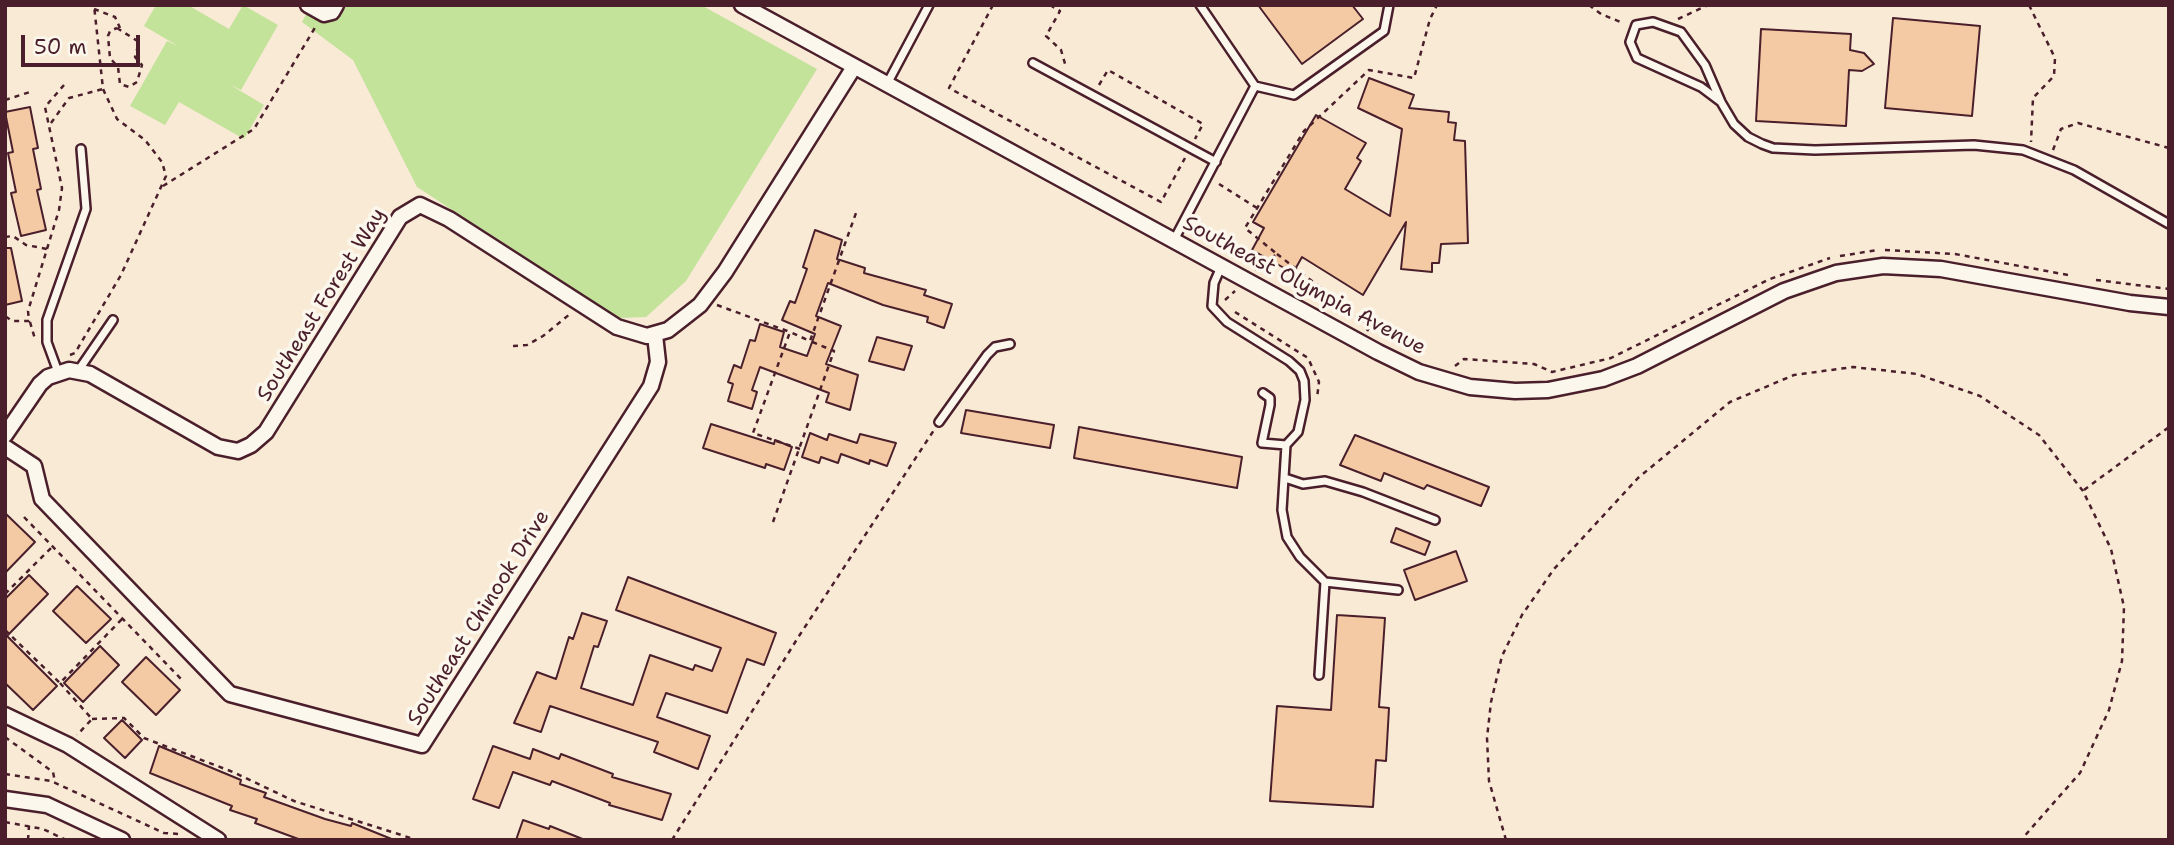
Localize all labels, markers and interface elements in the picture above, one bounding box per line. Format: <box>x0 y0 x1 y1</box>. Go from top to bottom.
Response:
scale bar <box>24 21 144 65</box>
text: 50 m <box>34 33 87 61</box>
street label: Southeast Forest Way <box>252 204 392 406</box>
street label: Southeast Olympia Avenue <box>1178 211 1430 361</box>
street label: Southeast Chinook Drive <box>402 506 556 730</box>

